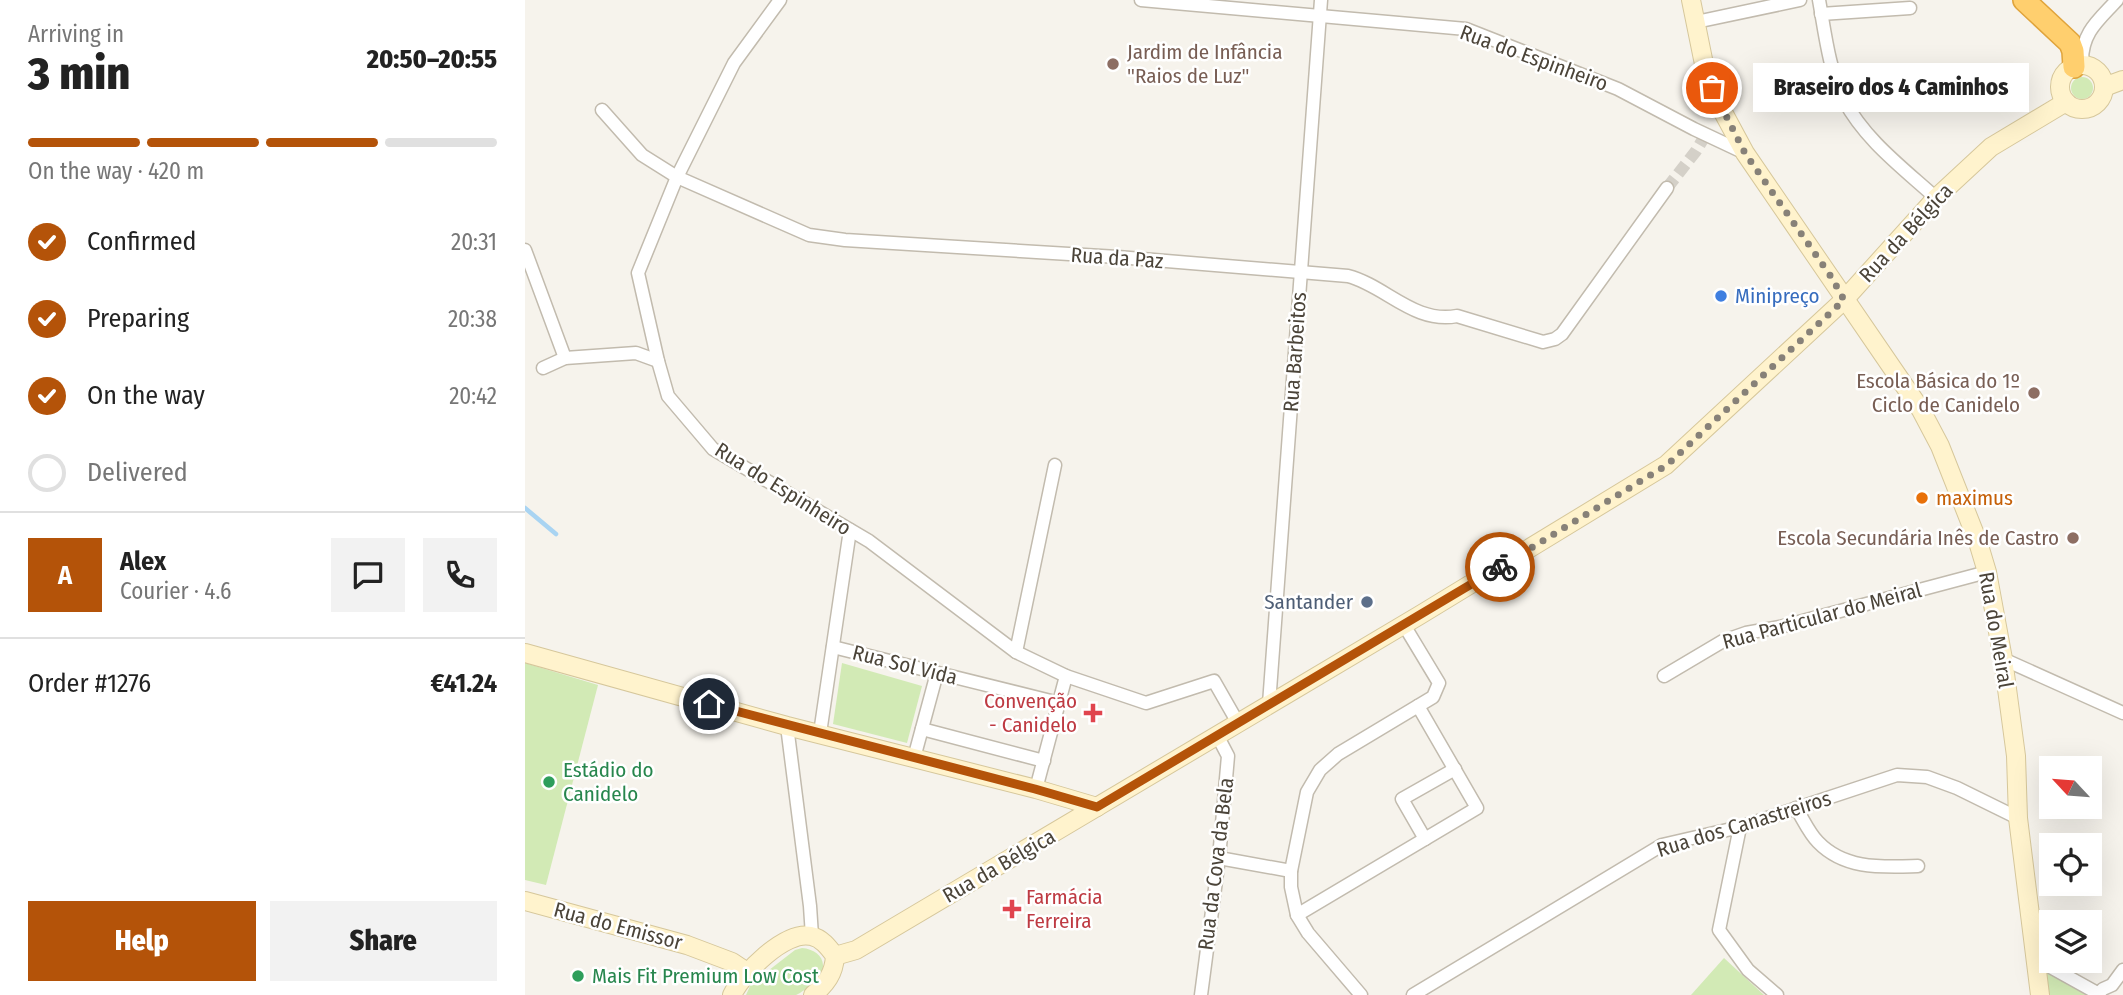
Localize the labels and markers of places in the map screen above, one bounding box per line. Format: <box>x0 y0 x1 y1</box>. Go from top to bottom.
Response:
place label: Jardim de Infância "Raios de Luz" <box>1127 39 1282 89</box>
marker: Jardim de Infância "Raios de Luz" <box>1105 56 1121 72</box>
pin <box>1682 58 1742 118</box>
callout: Braseiro dos 4 Caminhos <box>1754 64 2031 112</box>
place label: Minipreço <box>1735 283 1820 309</box>
marker: Minipreço <box>1713 288 1729 304</box>
place label: Escola Básica do 1º Ciclo de Canidelo <box>1856 368 2020 418</box>
marker: Escola Básica do 1º Ciclo de Canidelo <box>2026 385 2042 401</box>
place label: maximus <box>1936 485 2013 511</box>
marker: maximus <box>1914 490 1930 506</box>
place label: Escola Secundária Inês de Castro <box>1777 525 2059 551</box>
marker: Escola Secundária Inês de Castro <box>2065 530 2081 546</box>
place label: Santander <box>1264 589 1354 615</box>
marker: Santander <box>1359 594 1375 610</box>
pin <box>679 674 739 734</box>
place label: Convenção - Canidelo <box>984 688 1077 738</box>
marker: Convenção - Canidelo <box>1083 703 1103 723</box>
place label: Estádio do Canidelo <box>563 757 654 807</box>
marker: Estádio do Canidelo <box>541 774 557 790</box>
place label: Farmácia Ferreira <box>1026 884 1103 934</box>
marker: Farmácia Ferreira <box>1004 901 1020 917</box>
place label: Mais Fit Premium Low Cost <box>592 963 819 989</box>
marker: Mais Fit Premium Low Cost <box>570 968 586 984</box>

